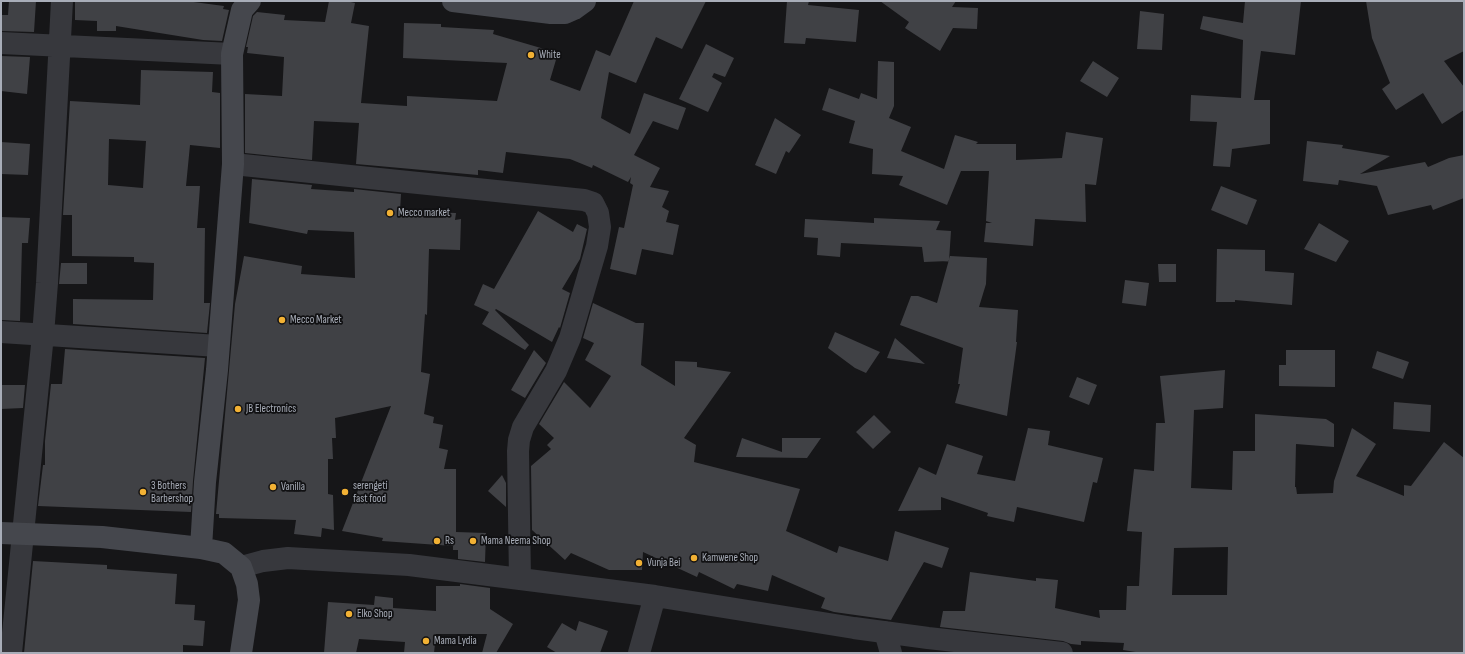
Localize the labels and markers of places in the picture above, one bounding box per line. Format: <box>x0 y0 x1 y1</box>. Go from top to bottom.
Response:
place label: White <box>539 48 561 62</box>
marker: White <box>526 50 536 60</box>
place label: Mecco market <box>398 206 450 220</box>
marker: Mecco market <box>385 208 395 218</box>
place label: Mecco Market <box>290 313 342 327</box>
marker: Mecco Market <box>277 315 287 325</box>
place label: JB Electronics <box>246 402 296 416</box>
marker: JB Electronics <box>233 404 243 414</box>
place label: 3 Bothers Barbershop <box>151 479 193 505</box>
place label: serengeti fast food <box>353 479 388 505</box>
place label: Vanilla <box>281 480 305 494</box>
marker: Vanilla <box>268 482 278 492</box>
marker: 3 Bothers Barbershop <box>138 487 148 497</box>
marker: serengeti fast food <box>340 487 350 497</box>
place label: Rs <box>445 534 454 548</box>
place label: Mama Neema Shop <box>481 534 551 548</box>
marker: Rs <box>432 536 442 546</box>
marker: Mama Neema Shop <box>468 536 478 546</box>
place label: Kamwene Shop <box>702 551 758 565</box>
marker: Kamwene Shop <box>689 553 699 563</box>
place label: Vunja Bei <box>647 556 680 570</box>
marker: Vunja Bei <box>634 558 644 568</box>
place label: Elko Shop <box>357 607 392 621</box>
marker: Elko Shop <box>344 609 354 619</box>
place label: Mama Lydia <box>434 634 477 648</box>
marker: Mama Lydia <box>421 636 431 646</box>

